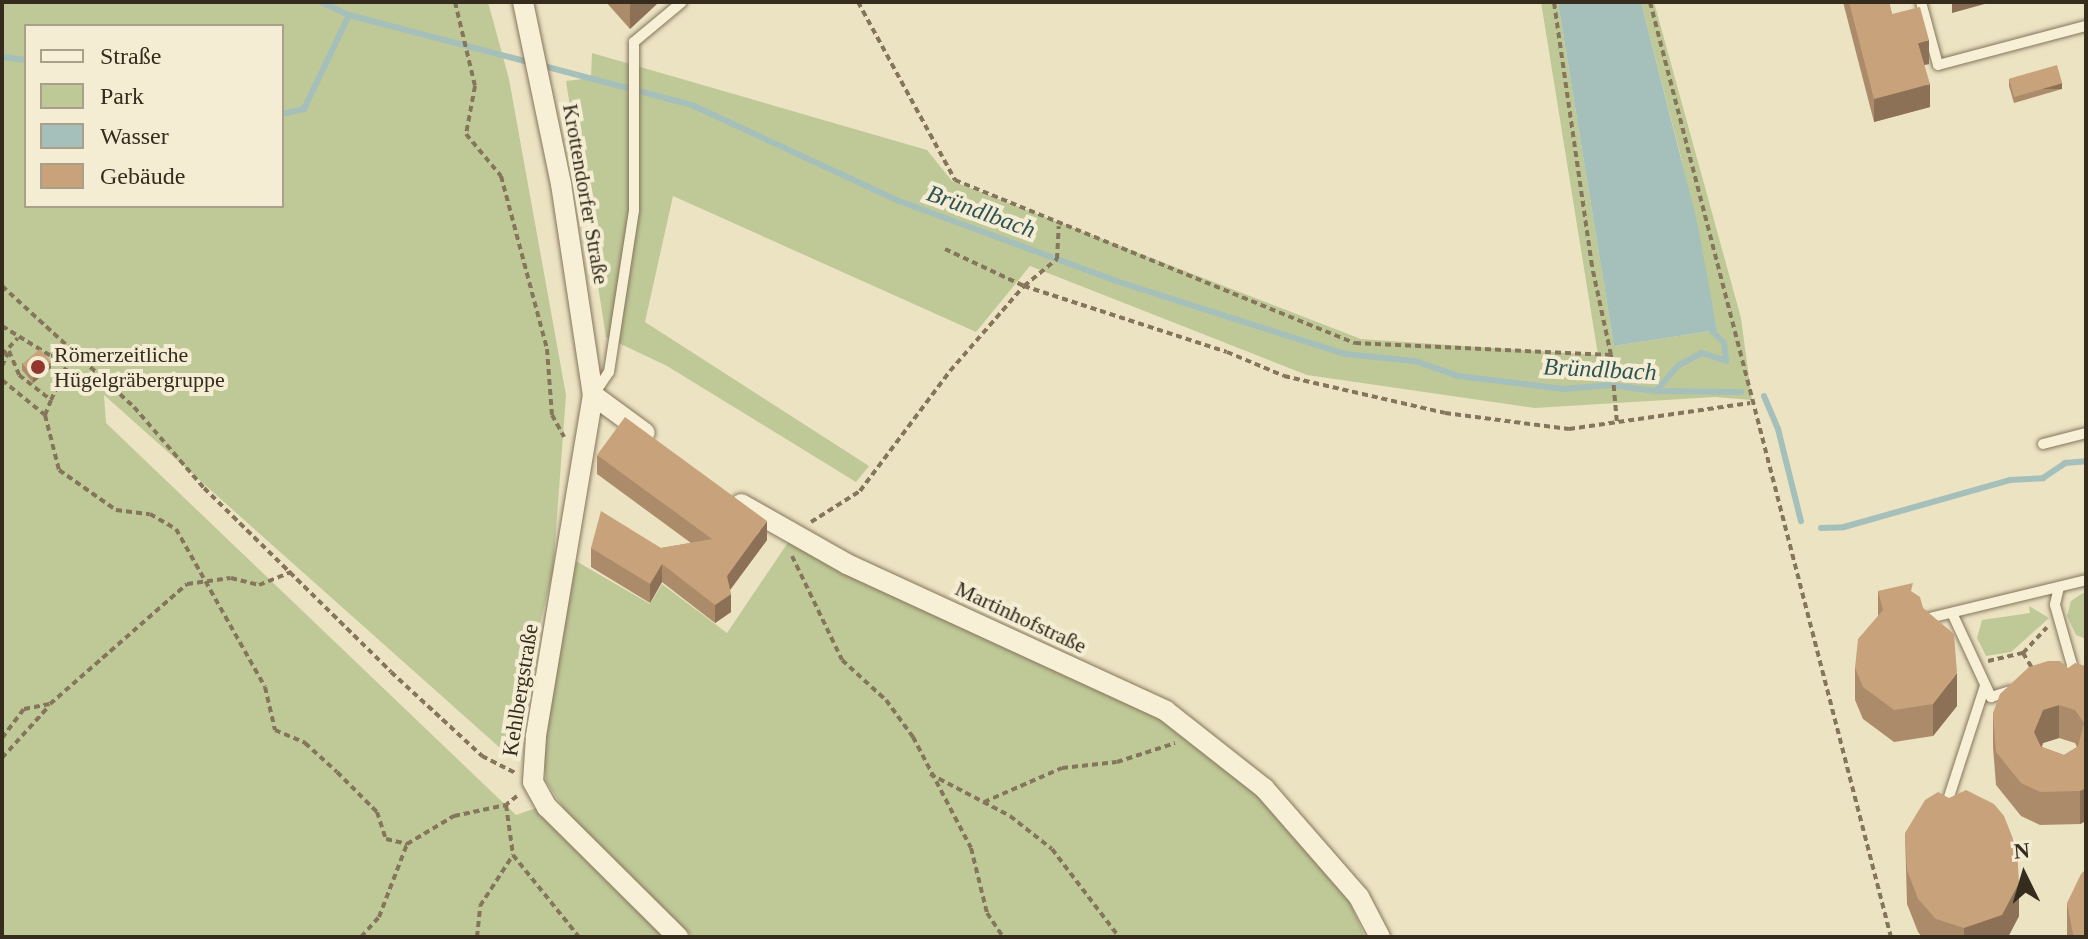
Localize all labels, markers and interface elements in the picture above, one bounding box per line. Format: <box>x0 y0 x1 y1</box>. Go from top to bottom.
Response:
legend <box>24 24 284 208</box>
text: Straße <box>100 43 161 69</box>
text: Park <box>100 83 144 109</box>
street label: Krottendorfer Straße <box>557 102 615 286</box>
text: Wasser <box>100 123 169 149</box>
text: Gebäude <box>100 163 185 189</box>
water label: Bründlbach <box>923 179 1039 245</box>
place label: Römerzeitliche Hügelgräbergruppe <box>54 341 225 392</box>
water label: Bründlbach <box>1543 353 1657 387</box>
marker: Römerzeitliche Hügelgräbergruppe <box>29 358 47 376</box>
street label: Martinhofstraße <box>951 575 1091 659</box>
street label: Kehlbergstraße <box>496 622 544 758</box>
north arrow <box>1984 835 2064 915</box>
text: N <box>2013 837 2031 864</box>

